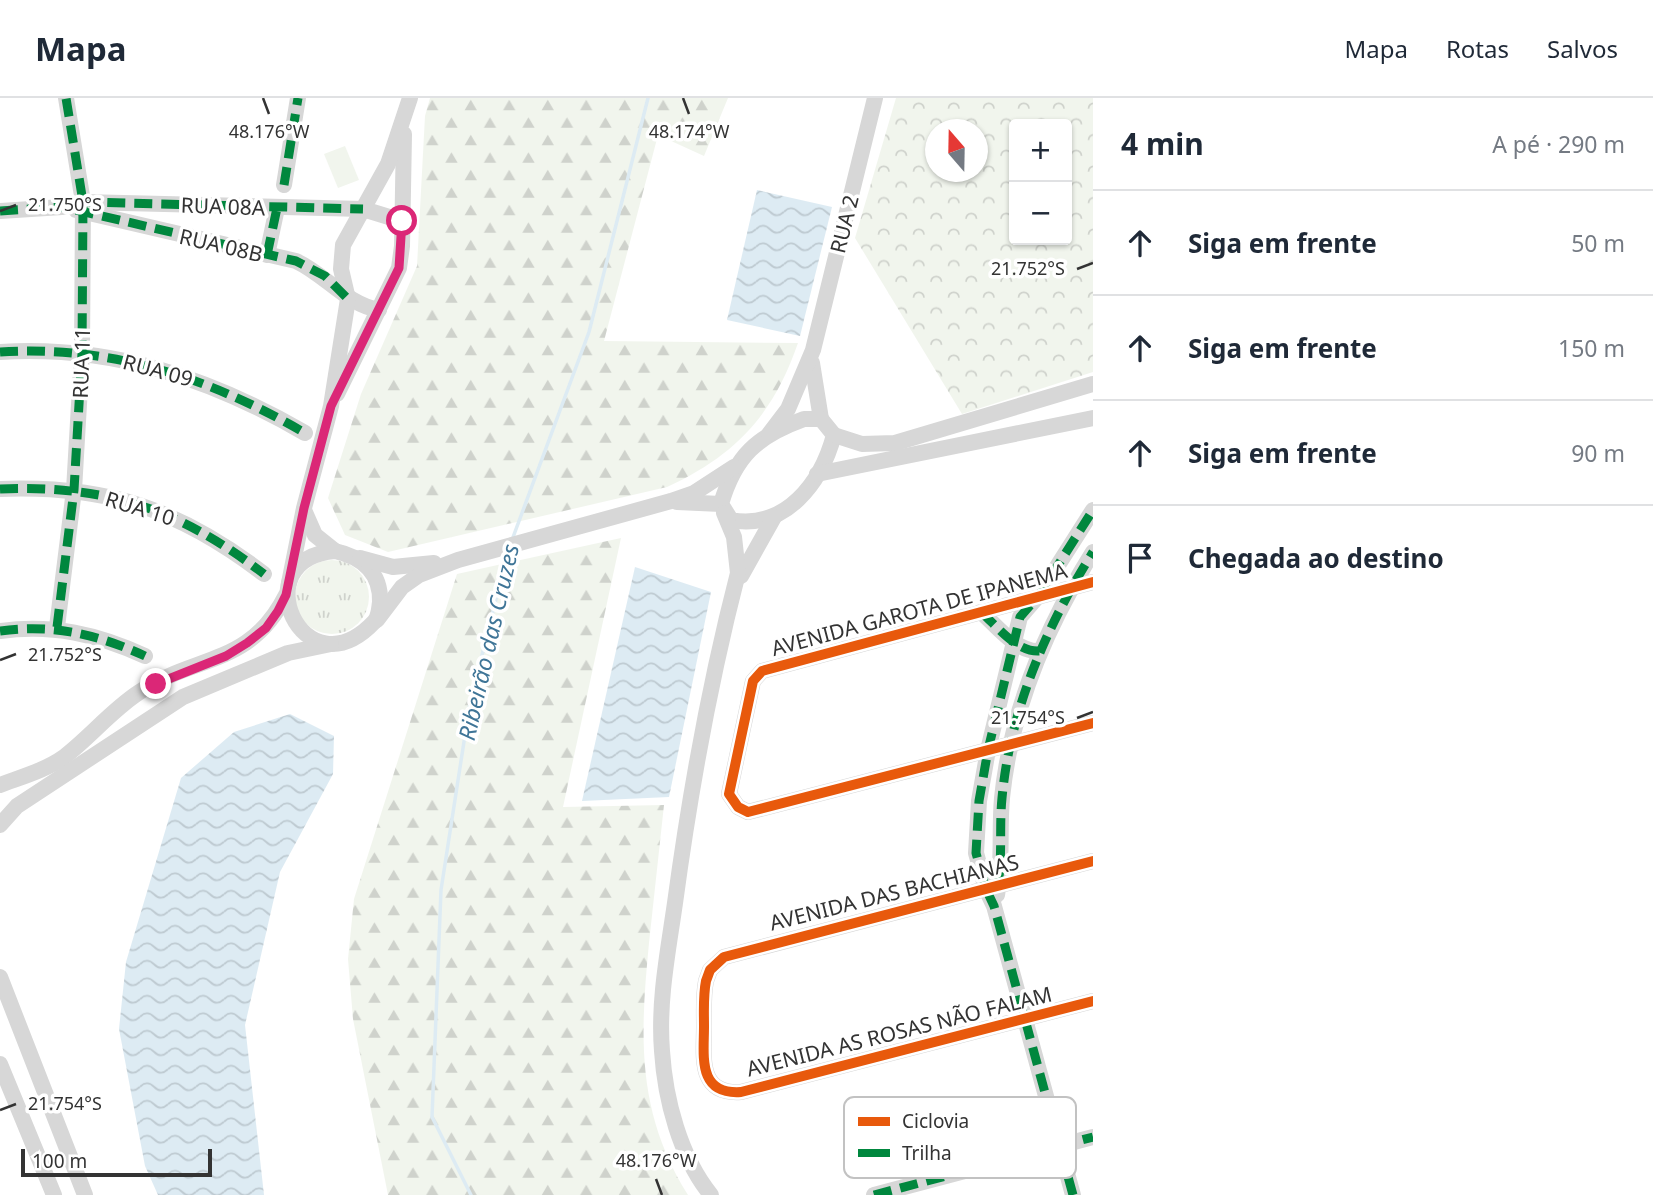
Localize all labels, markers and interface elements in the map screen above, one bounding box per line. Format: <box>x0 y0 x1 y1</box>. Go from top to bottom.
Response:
text: Mapa <box>35 26 127 71</box>
text: Mapa <box>1344 32 1408 65</box>
text: Rotas <box>1446 32 1509 65</box>
text: Salvos <box>1547 32 1618 65</box>
text: 48.176°W <box>229 119 310 143</box>
text: 48.174°W <box>649 119 730 143</box>
north arrow <box>925 119 988 182</box>
map controls <box>1009 119 1072 245</box>
button: + <box>1009 119 1072 182</box>
text: 4 min <box>1121 123 1204 164</box>
text: A pé · 290 m <box>1492 128 1625 160</box>
button: − <box>1009 182 1072 245</box>
street label: RUA 08A <box>180 191 266 221</box>
text: 21.750°S <box>28 192 102 216</box>
street label: RUA 2 <box>823 192 865 256</box>
route start <box>386 205 417 236</box>
street label: RUA 08B <box>177 222 265 268</box>
icon: ahead <box>1121 224 1159 262</box>
text: Siga em frente <box>1188 225 1377 261</box>
text: 50 m <box>1571 227 1625 259</box>
text: 21.752°S <box>991 256 1065 280</box>
street label: RUA 11 <box>66 327 96 399</box>
icon: ahead <box>1121 329 1159 367</box>
text: Siga em frente <box>1188 330 1377 366</box>
text: 150 m <box>1558 332 1625 364</box>
street label: RUA 09 <box>120 347 196 393</box>
icon: ahead <box>1121 434 1159 472</box>
text: Siga em frente <box>1188 435 1377 471</box>
text: 90 m <box>1571 437 1625 469</box>
street label: RUA 10 <box>102 484 178 532</box>
icon: arrive <box>1121 539 1159 577</box>
text: Chegada ao destino <box>1188 540 1444 576</box>
water label: Ribeirão das Cruzes <box>450 541 526 743</box>
street label: AVENIDA GAROTA DE IPANEMA <box>768 556 1071 662</box>
text: 21.752°S <box>28 642 102 666</box>
route end <box>140 668 171 699</box>
text: 21.754°S <box>991 705 1065 729</box>
street label: AVENIDA DAS BACHIANAS <box>766 847 1022 937</box>
street label: AVENIDA AS ROSAS NÃO FALAM <box>743 979 1055 1083</box>
text: 21.754°S <box>28 1091 102 1115</box>
legend <box>844 1097 1076 1178</box>
text: Ciclovia <box>902 1108 969 1134</box>
text: Trilha <box>902 1140 952 1166</box>
scale bar <box>21 1146 212 1178</box>
text: 100 m <box>32 1148 87 1174</box>
text: 48.176°W <box>616 1148 697 1172</box>

